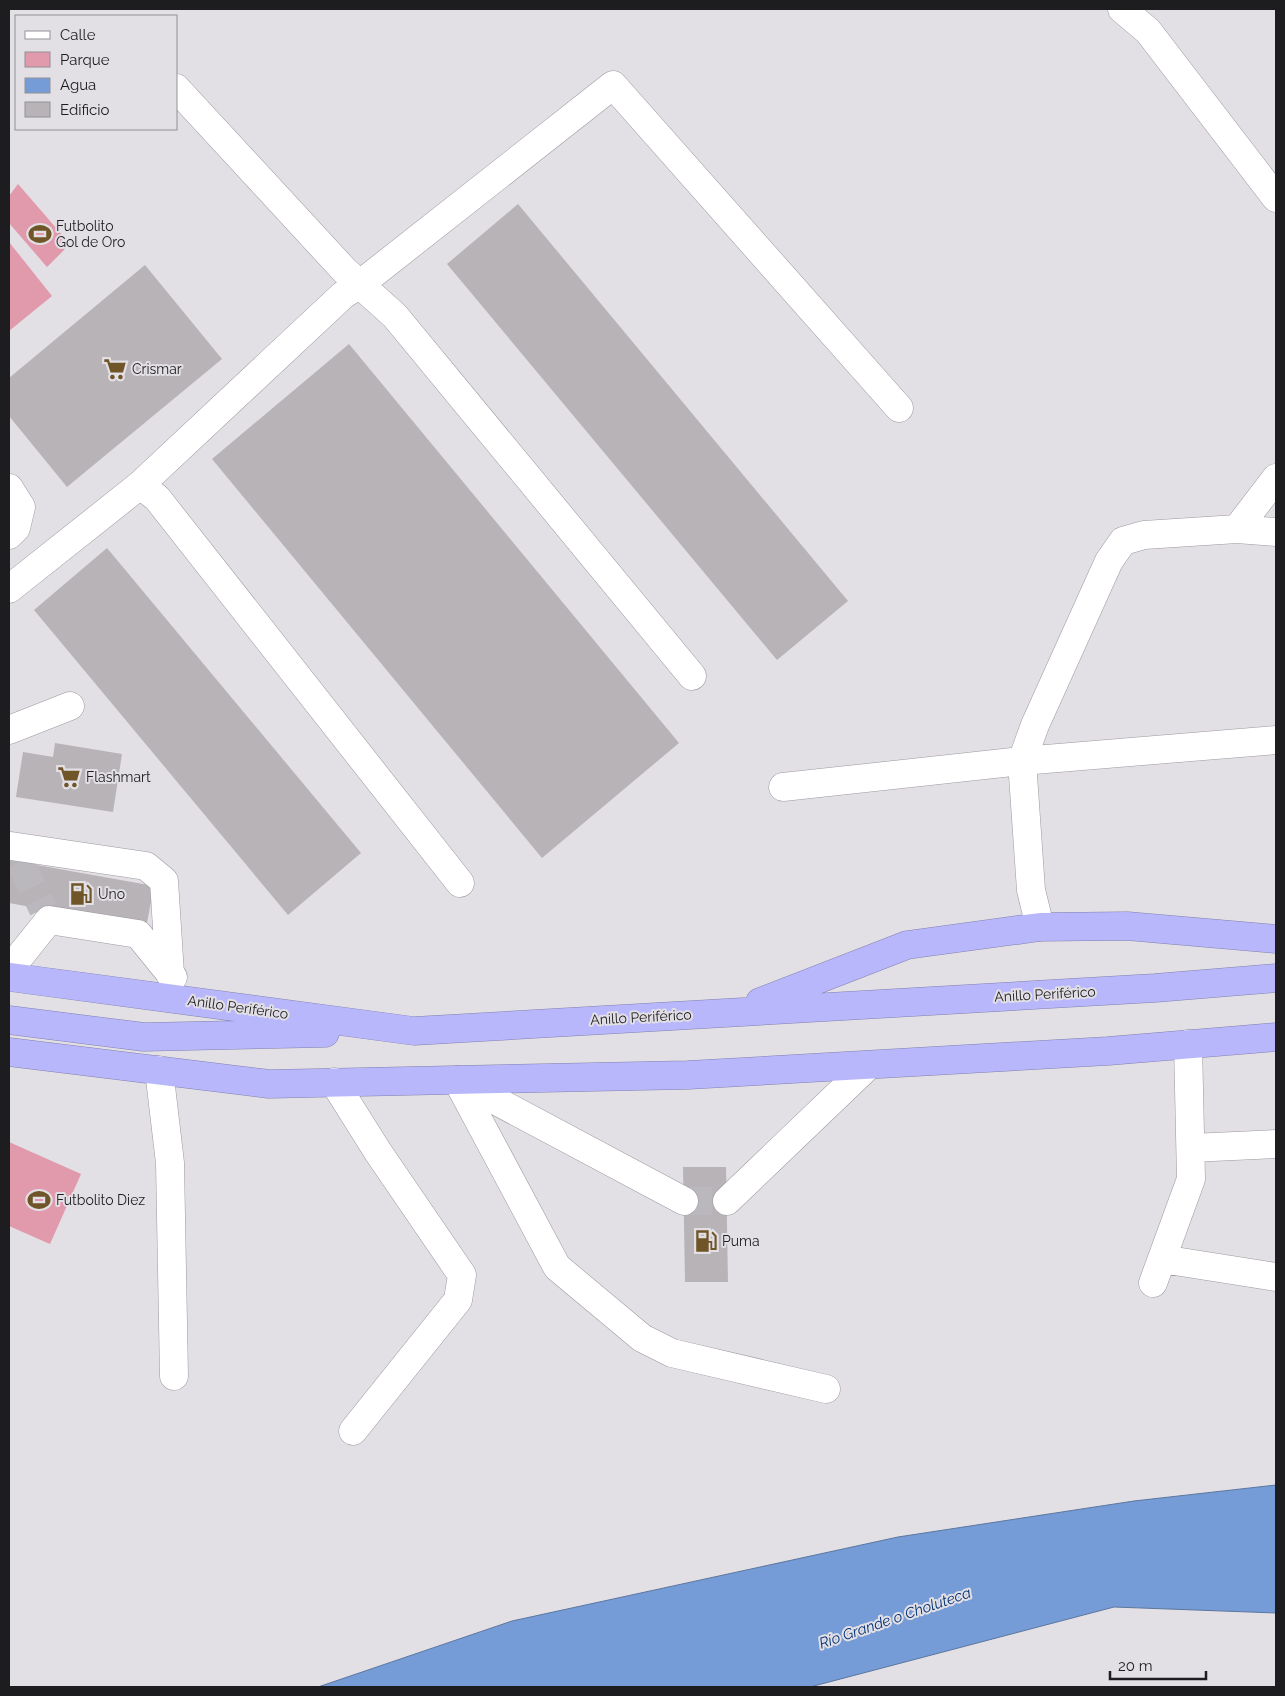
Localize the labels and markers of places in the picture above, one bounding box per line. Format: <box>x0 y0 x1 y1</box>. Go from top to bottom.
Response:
place label: Futbolito Gol de Oro <box>56 218 125 250</box>
sports icon: Futbolito Gol de Oro <box>27 221 53 247</box>
supermarket icon: Crismar <box>102 356 128 382</box>
place label: Crismar <box>132 361 182 377</box>
supermarket icon: Flashmart <box>56 764 82 790</box>
place label: Flashmart <box>86 769 151 785</box>
fuel station icon: Uno <box>68 881 94 907</box>
place label: Uno <box>98 886 125 902</box>
sports icon: Futbolito Diez <box>26 1187 52 1213</box>
place label: Futbolito Diez <box>56 1192 145 1208</box>
fuel station icon: Puma <box>693 1228 719 1254</box>
place label: Puma <box>722 1233 760 1249</box>

